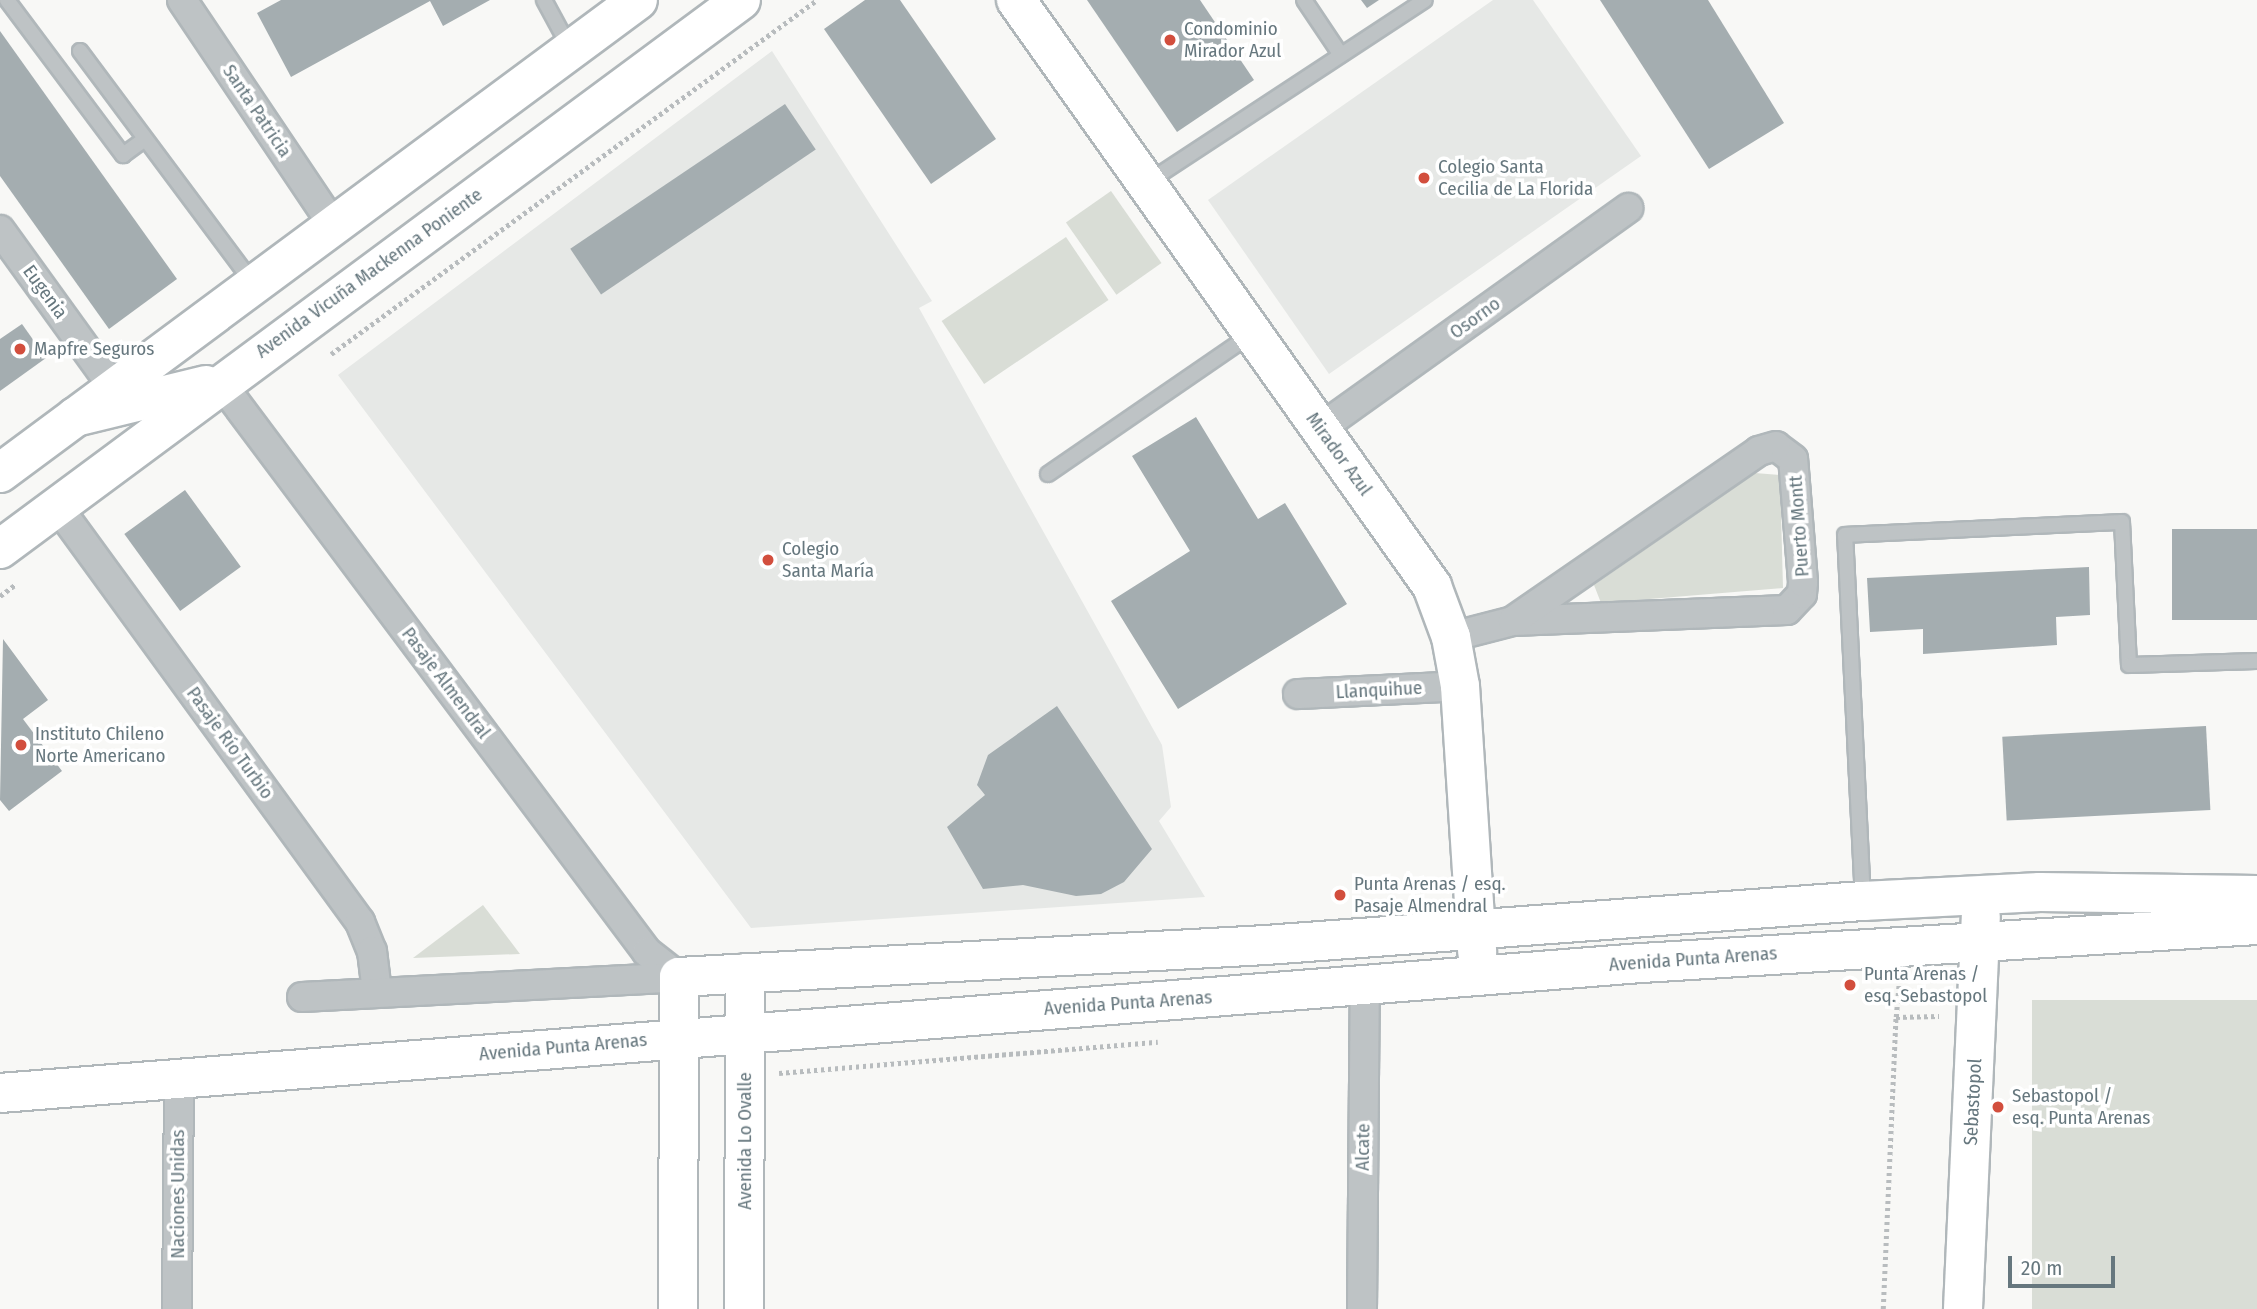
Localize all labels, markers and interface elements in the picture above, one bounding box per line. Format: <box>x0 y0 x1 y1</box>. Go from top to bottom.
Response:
place label: Condominio Mirador Azul <box>1184 18 1281 62</box>
marker: Condominio Mirador Azul <box>1162 32 1178 48</box>
street label: Santa Patricia <box>218 60 296 162</box>
place label: Colegio Santa Cecilia de La Florida <box>1438 156 1593 200</box>
marker: Colegio Santa Cecilia de La Florida <box>1416 170 1432 186</box>
street label: Avenida Vicuña Mackenna Poniente <box>251 183 487 363</box>
street label: Eugenia <box>18 261 72 323</box>
street label: Osorno <box>1445 292 1505 344</box>
place label: Mapfre Seguros <box>34 338 154 360</box>
marker: Mapfre Seguros <box>12 341 28 357</box>
street label: Mirador Azul <box>1301 408 1377 500</box>
street label: Puerto Montt <box>1784 474 1814 578</box>
place label: Colegio Santa María <box>782 538 874 582</box>
marker: Colegio Santa María <box>760 552 776 568</box>
street label: Pasaje Almendral <box>397 623 495 743</box>
street label: Llanquihue <box>1335 676 1423 704</box>
street label: Pasaje Río Turbio <box>182 683 278 803</box>
place label: Instituto Chileno Norte Americano <box>35 723 166 767</box>
marker: Instituto Chileno Norte Americano <box>13 737 29 753</box>
place label: Punta Arenas / esq. Pasaje Almendral <box>1354 873 1506 917</box>
marker: Punta Arenas / esq. Pasaje Almendral <box>1332 887 1348 903</box>
street label: Avenida Punta Arenas <box>1608 942 1778 976</box>
place label: Punta Arenas / esq. Sebastopol <box>1864 963 1987 1007</box>
marker: Punta Arenas / esq. Sebastopol <box>1842 977 1858 993</box>
street label: Avenida Punta Arenas <box>1043 986 1213 1020</box>
street label: Avenida Punta Arenas <box>478 1028 648 1066</box>
street label: Sebastopol <box>1959 1058 1987 1146</box>
street label: Avenida Lo Ovalle <box>734 1072 756 1210</box>
place label: Sebastopol / esq. Punta Arenas <box>2012 1085 2150 1129</box>
marker: Sebastopol / esq. Punta Arenas <box>1990 1099 2006 1115</box>
street label: Alcate <box>1351 1123 1375 1171</box>
street label: Naciones Unidas <box>167 1129 189 1259</box>
scale bar <box>2012 1242 2119 1286</box>
text: 20 m <box>2021 1255 2062 1281</box>

